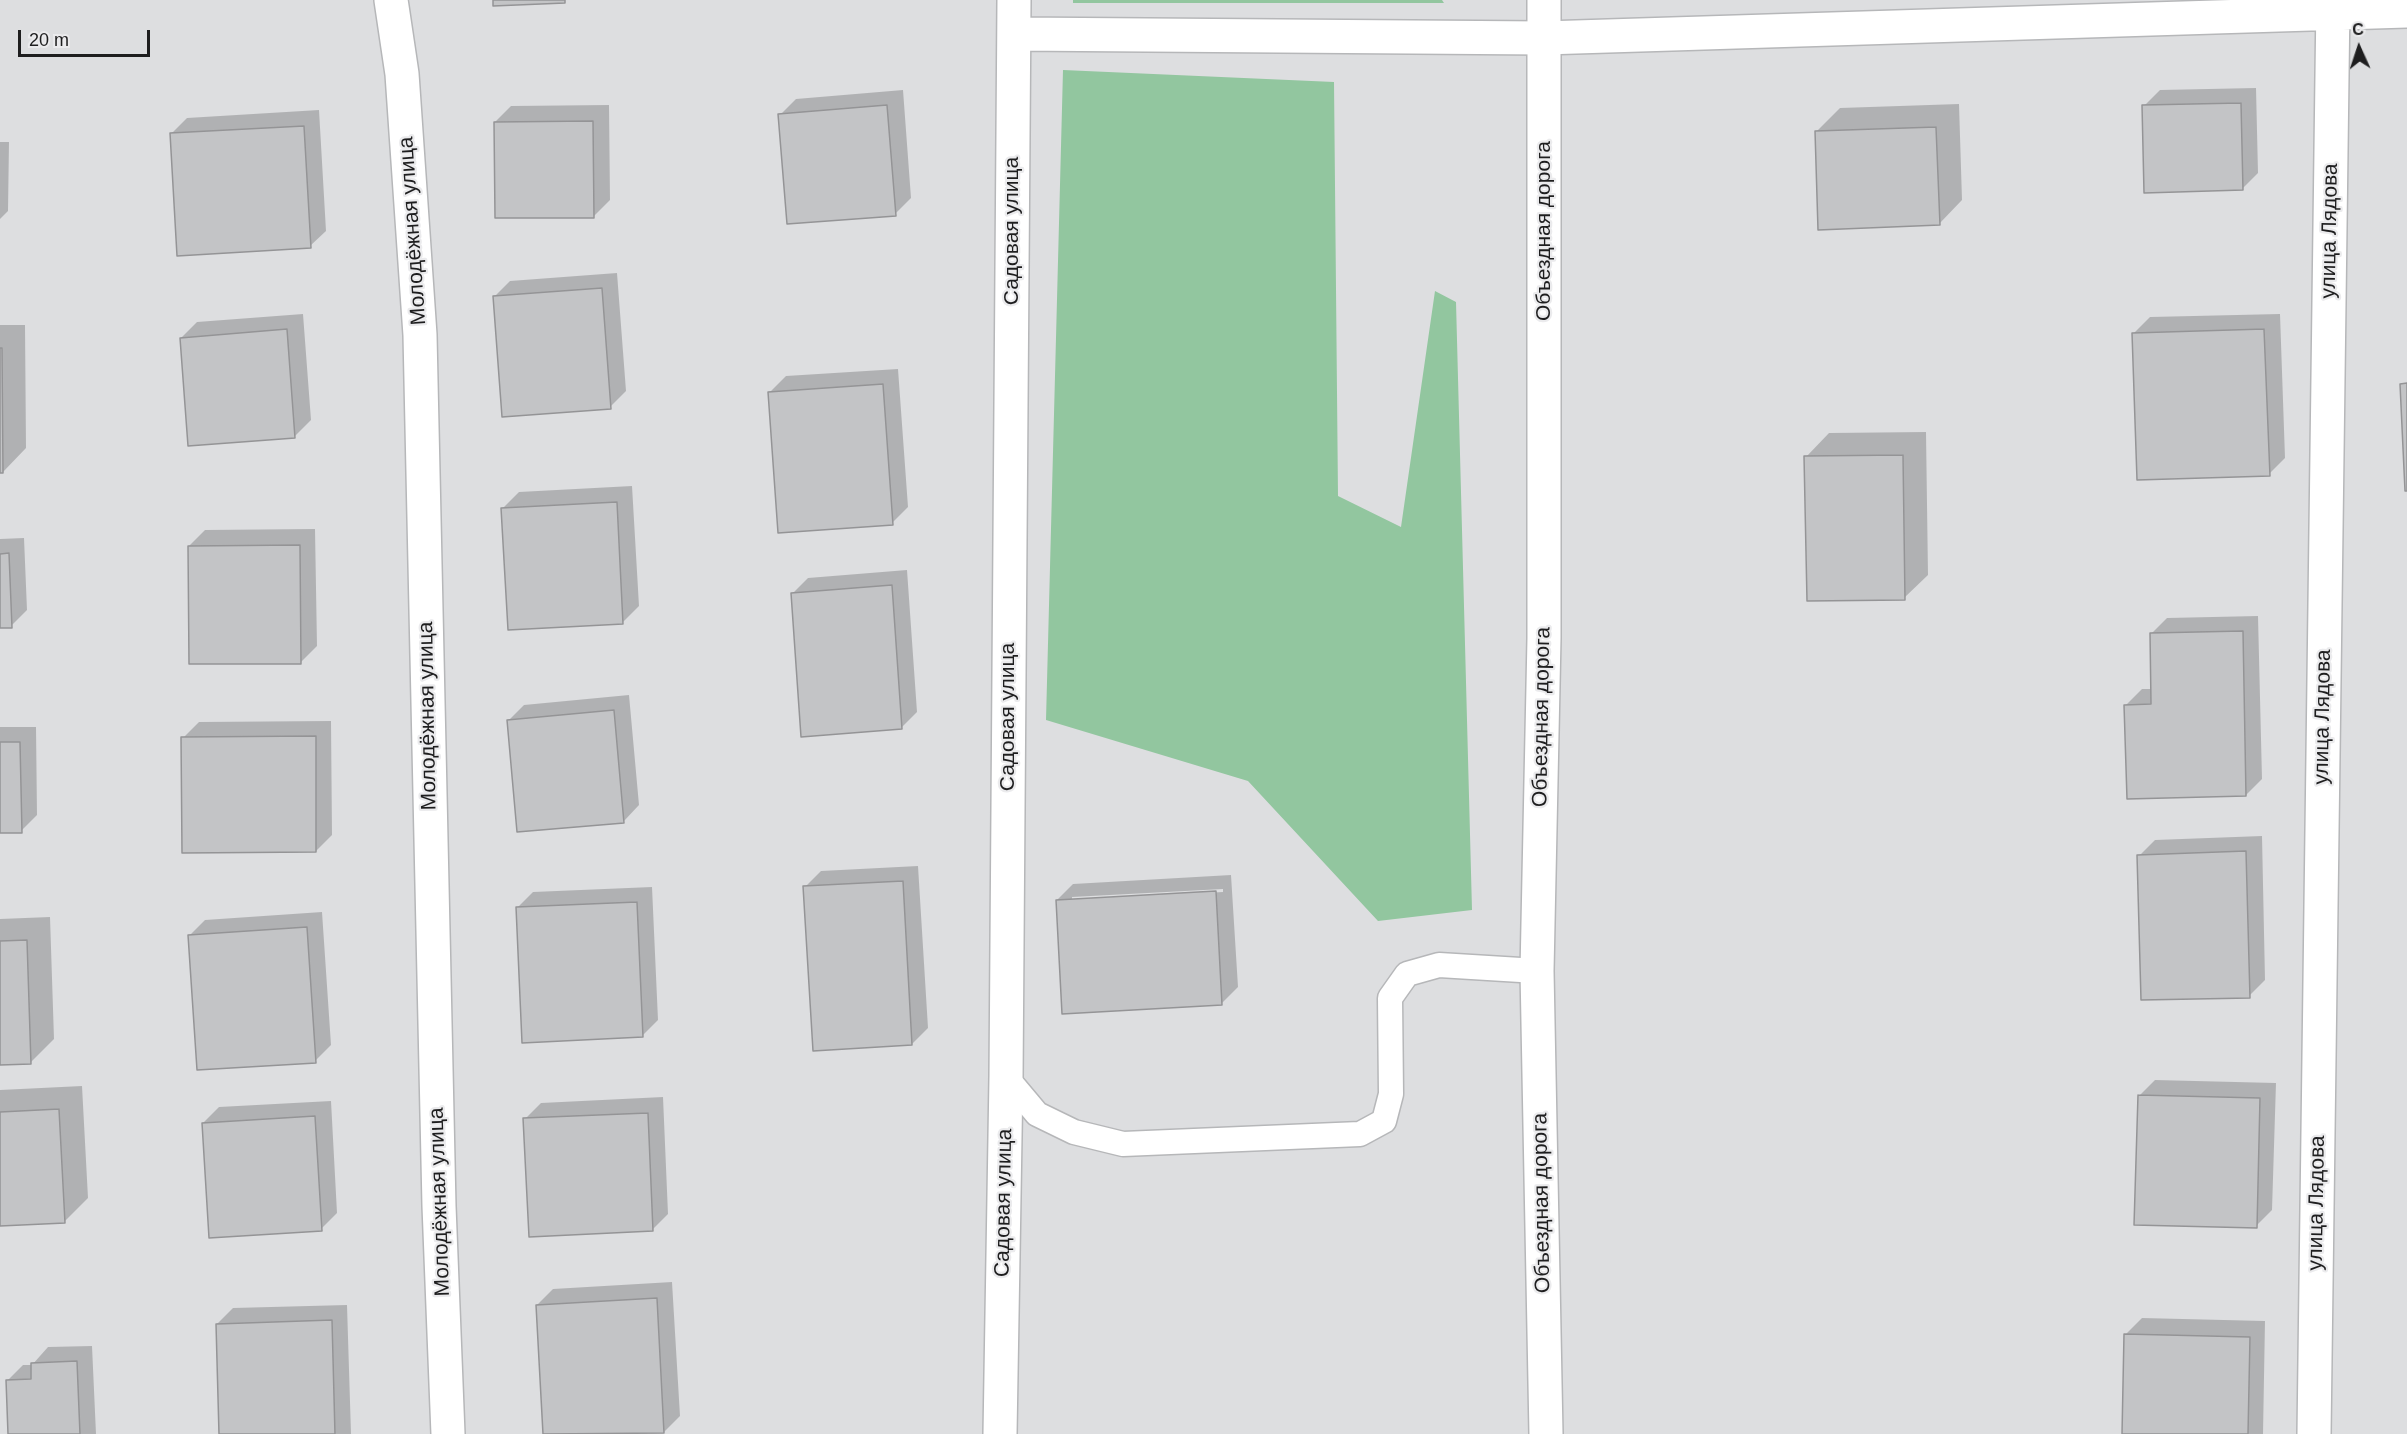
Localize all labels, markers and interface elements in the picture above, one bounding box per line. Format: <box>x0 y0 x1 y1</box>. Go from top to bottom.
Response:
scale bar <box>21 18 153 56</box>
north arrow <box>2329 18 2389 78</box>
text: С <box>2352 21 2364 38</box>
text: 20 m <box>29 30 69 50</box>
street label: Молодёжная улица <box>394 136 432 326</box>
street label: Объездная дорога <box>1531 141 1557 321</box>
street label: Садовая улица <box>999 157 1025 305</box>
street label: улица Лядова <box>2316 163 2344 299</box>
street label: Молодёжная улица <box>414 621 442 811</box>
street label: Объездная дорога <box>1528 627 1556 807</box>
street label: Садовая улица <box>995 643 1021 791</box>
street label: улица Лядова <box>2309 649 2337 785</box>
street label: Молодёжная улица <box>424 1107 456 1297</box>
street label: Объездная дорога <box>1528 1113 1556 1293</box>
street label: Садовая улица <box>990 1129 1018 1277</box>
street label: улица Лядова <box>2303 1135 2331 1271</box>

